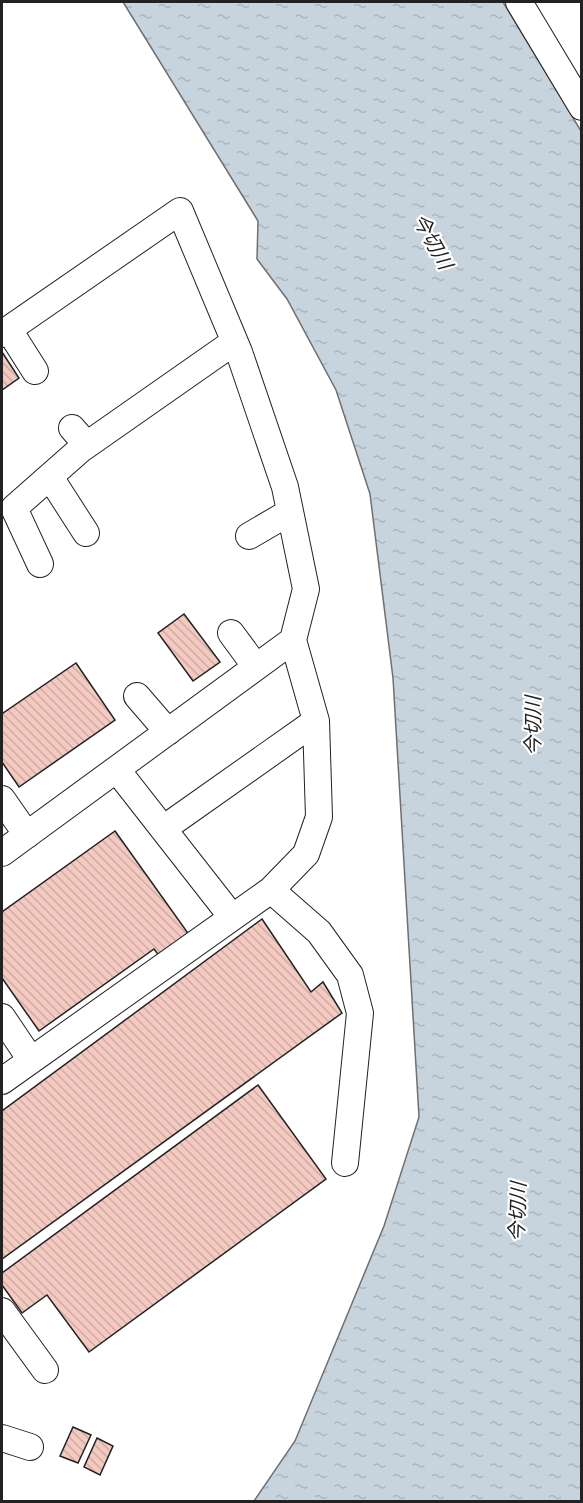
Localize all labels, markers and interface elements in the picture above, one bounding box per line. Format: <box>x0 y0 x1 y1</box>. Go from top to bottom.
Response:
water label: 今切川 <box>408 209 459 275</box>
water label: 今切川 <box>521 694 544 756</box>
water label: 今切川 <box>504 1180 530 1242</box>

